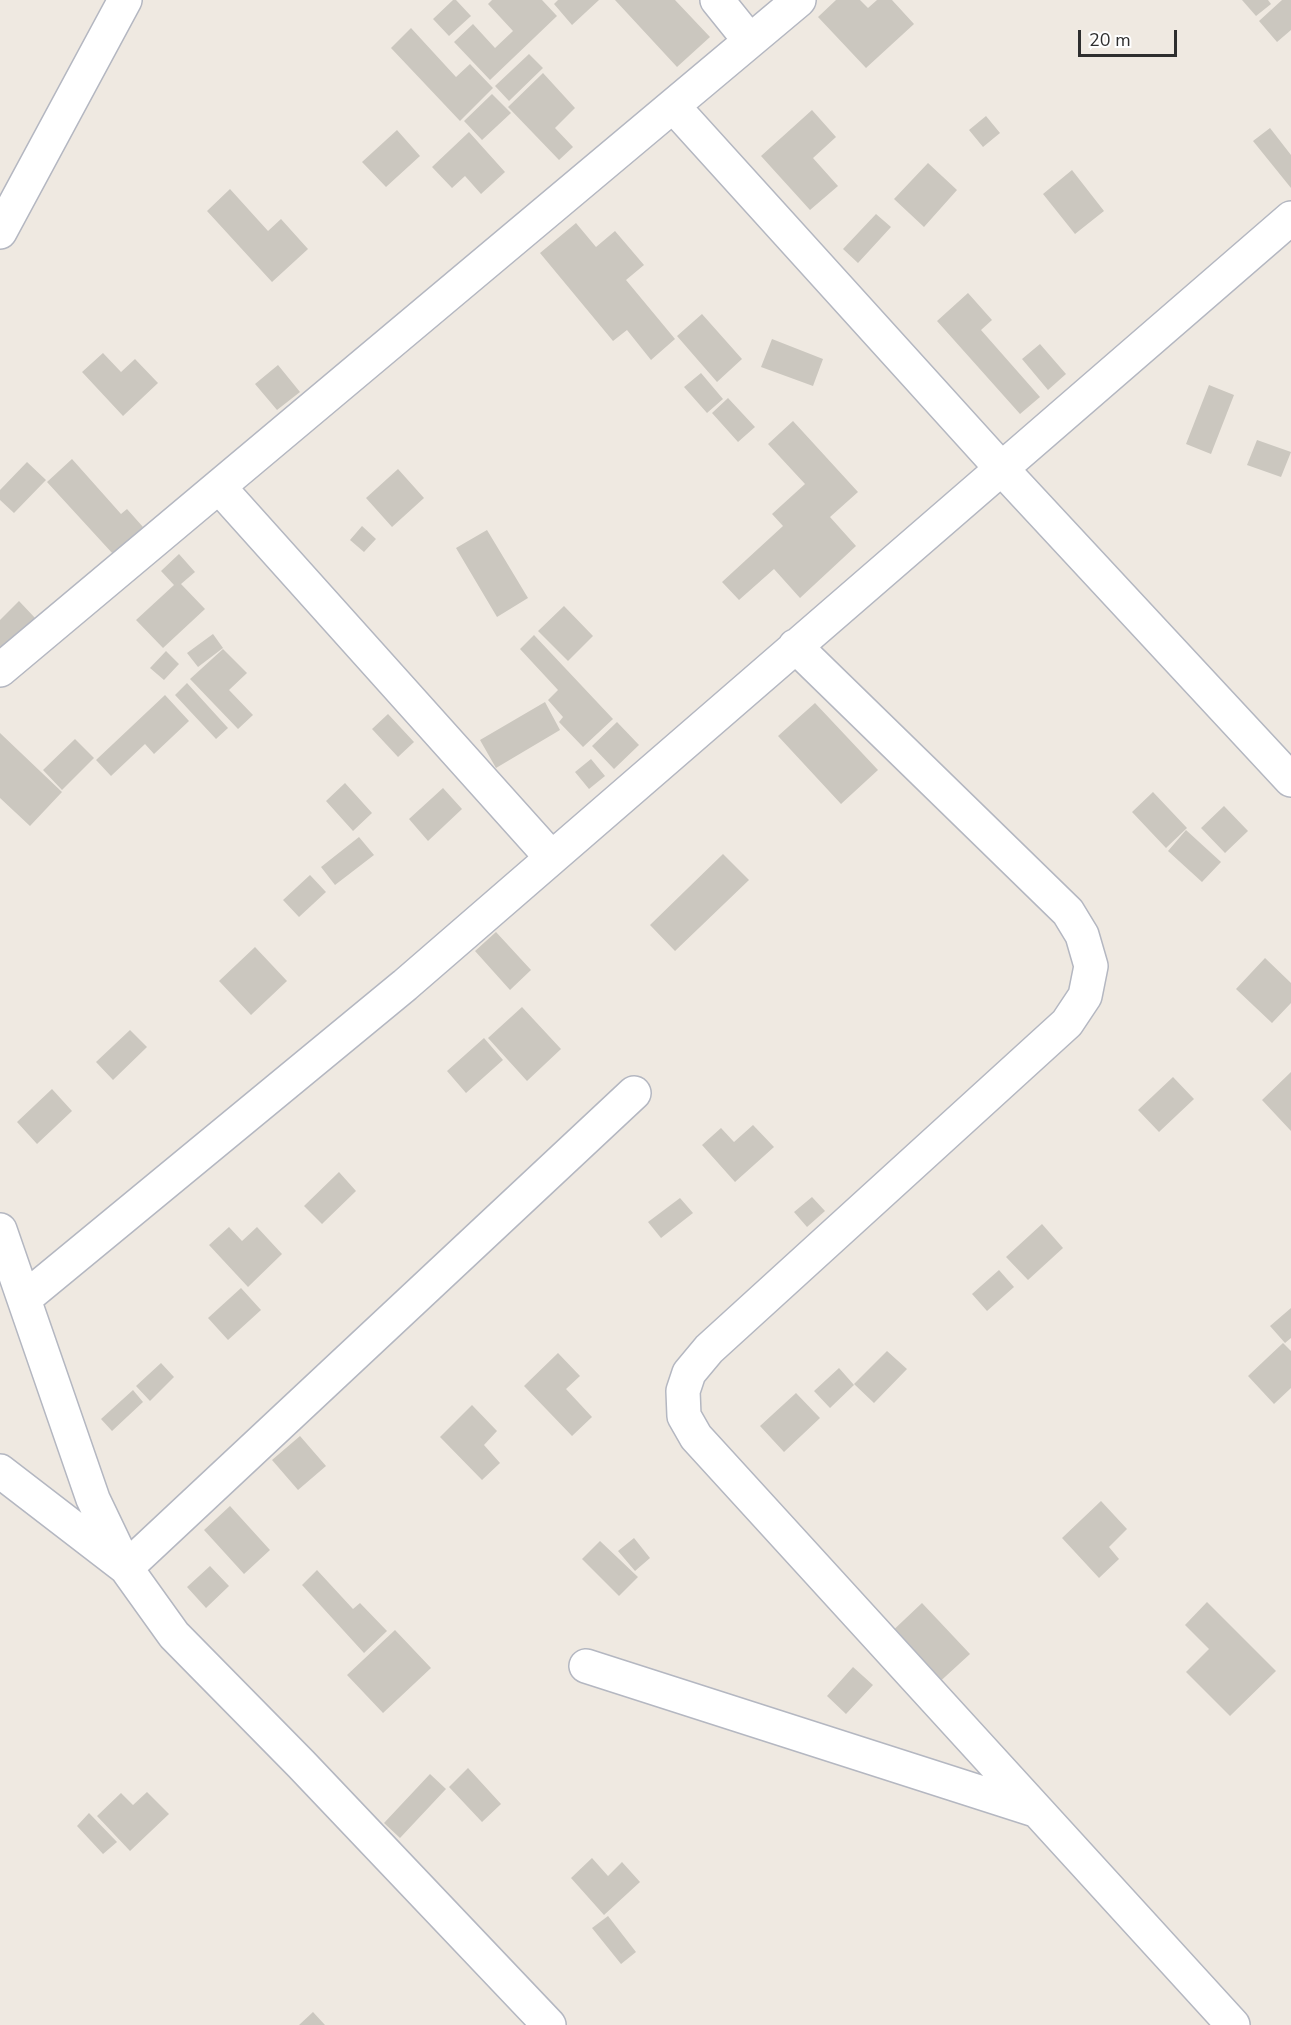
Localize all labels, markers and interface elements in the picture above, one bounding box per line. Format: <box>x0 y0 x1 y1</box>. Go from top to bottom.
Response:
scale bar <box>1081 18 1180 56</box>
text: 20 m <box>1089 28 1131 52</box>

